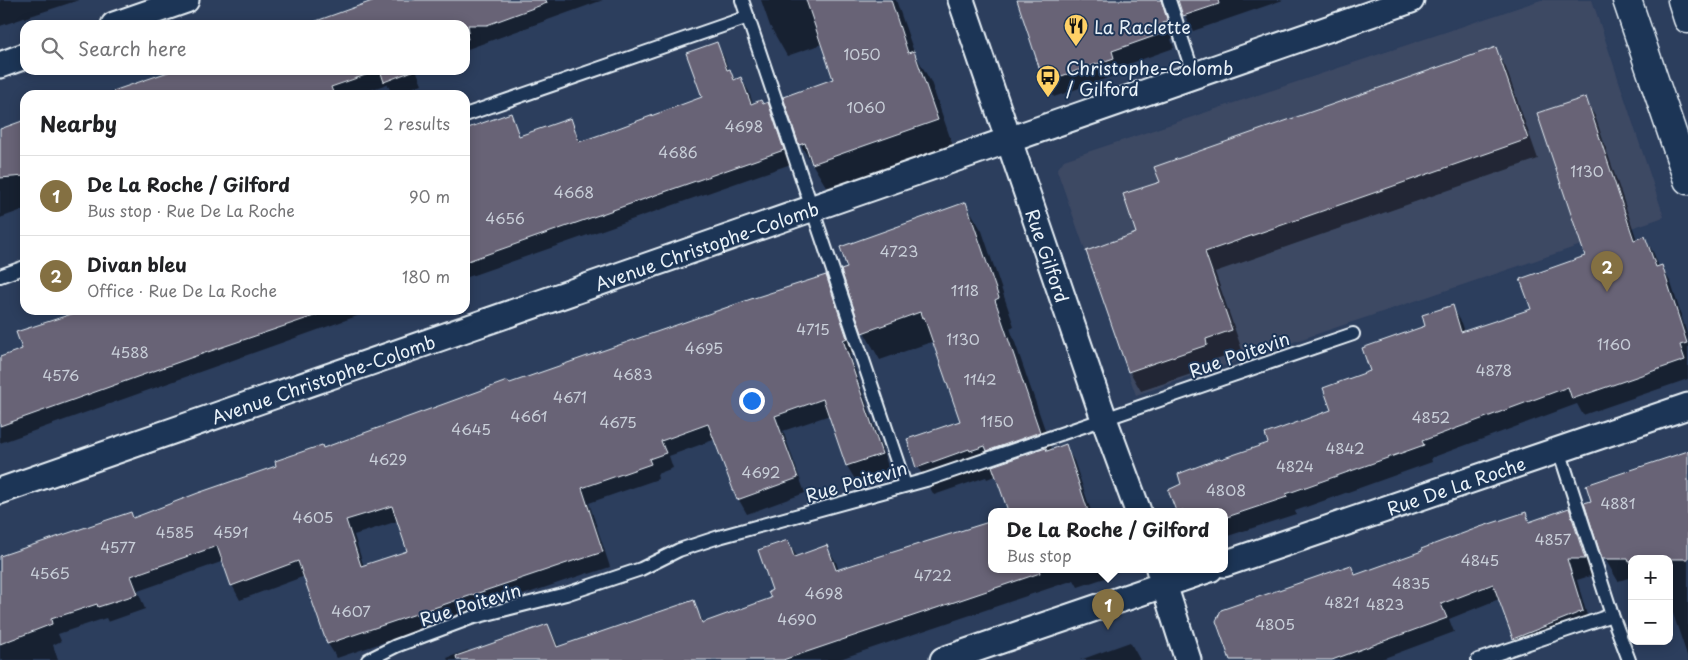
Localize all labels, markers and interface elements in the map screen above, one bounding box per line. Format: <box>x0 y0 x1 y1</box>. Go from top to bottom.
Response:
restaurant icon: La Raclette <box>1063 13 1089 47</box>
place label: La Raclette <box>1094 13 1191 40</box>
search box <box>20 20 470 75</box>
icon: search <box>38 34 66 62</box>
text: Search here <box>78 34 187 62</box>
house number: 1050 <box>843 42 881 65</box>
place label: Christophe-Colomb / Gilford <box>1066 54 1233 102</box>
bus stop icon: Christophe-Colomb / Gilford <box>1035 64 1061 98</box>
house number: 1060 <box>847 95 885 118</box>
text: Nearby <box>40 107 117 139</box>
text: 2 results <box>383 111 450 135</box>
house number: 4698 <box>725 114 763 137</box>
house number: 4686 <box>658 140 698 163</box>
house number: 1130 <box>1570 159 1604 182</box>
text: De La Roche / Gilford <box>87 170 290 198</box>
house number: 4668 <box>554 180 594 203</box>
text: 1 <box>52 184 60 208</box>
text: 90 m <box>409 184 450 208</box>
street label: Avenue Christophe-Colomb <box>591 194 822 297</box>
text: Bus stop · Rue De La Roche <box>87 198 295 222</box>
street label: Rue Gilford <box>1020 205 1077 306</box>
house number: 4656 <box>485 206 525 229</box>
house number: 4723 <box>880 239 918 262</box>
text: Divan bleu <box>87 250 187 278</box>
pin: 2 <box>1591 251 1623 292</box>
text: 2 <box>50 264 62 288</box>
text: 180 m <box>402 264 450 288</box>
text: Office · Rue De La Roche <box>87 278 277 302</box>
house number: 1118 <box>951 278 979 301</box>
house number: 4715 <box>796 317 830 340</box>
street label: Rue Poitevin <box>1185 324 1293 384</box>
street label: Avenue Christophe-Colomb <box>207 327 439 430</box>
house number: 1130 <box>946 327 980 350</box>
house number: 1160 <box>1597 332 1631 355</box>
house number: 4695 <box>685 336 723 359</box>
house number: 4588 <box>111 340 149 363</box>
house number: 4878 <box>1476 358 1512 381</box>
house number: 4683 <box>613 362 653 385</box>
house number: 4576 <box>43 363 79 386</box>
house number: 1142 <box>963 367 997 390</box>
house number: 4671 <box>553 385 587 408</box>
your location <box>739 388 765 414</box>
house number: 4661 <box>511 404 547 427</box>
house number: 4852 <box>1412 405 1450 428</box>
house number: 1150 <box>980 409 1014 432</box>
house number: 4675 <box>599 410 637 433</box>
house number: 4645 <box>451 417 491 440</box>
house number: 4842 <box>1325 436 1365 459</box>
house number: 4629 <box>369 447 407 470</box>
street label: Rue De La Roche <box>1383 449 1529 521</box>
street label: Rue Poitevin <box>802 454 910 508</box>
house number: 4824 <box>1276 454 1314 477</box>
house number: 4692 <box>742 460 780 483</box>
house number: 4808 <box>1206 478 1246 501</box>
house number: 4881 <box>1600 491 1636 514</box>
house number: 4605 <box>293 505 333 528</box>
popup <box>988 508 1228 573</box>
text: De La Roche / Gilford <box>1006 515 1210 543</box>
house number: 4585 <box>156 520 194 543</box>
house number: 4591 <box>214 520 249 543</box>
house number: 4857 <box>1535 527 1572 550</box>
house number: 4577 <box>100 535 136 558</box>
text: Bus stop <box>1006 543 1072 567</box>
house number: 4845 <box>1461 548 1499 571</box>
map controls <box>1628 555 1673 645</box>
button: + <box>1628 555 1673 600</box>
house number: 4565 <box>30 561 70 584</box>
house number: 4722 <box>914 563 952 586</box>
house number: 4835 <box>1392 571 1430 594</box>
street label: Rue Poitevin <box>416 576 524 632</box>
house number: 4698 <box>805 581 843 604</box>
pin: 1 <box>1092 589 1124 630</box>
house number: 4821 <box>1324 590 1360 613</box>
house number: 4823 <box>1366 592 1404 615</box>
house number: 4607 <box>331 599 371 622</box>
button: − <box>1628 600 1673 645</box>
house number: 4690 <box>777 607 817 630</box>
house number: 4805 <box>1255 612 1295 635</box>

